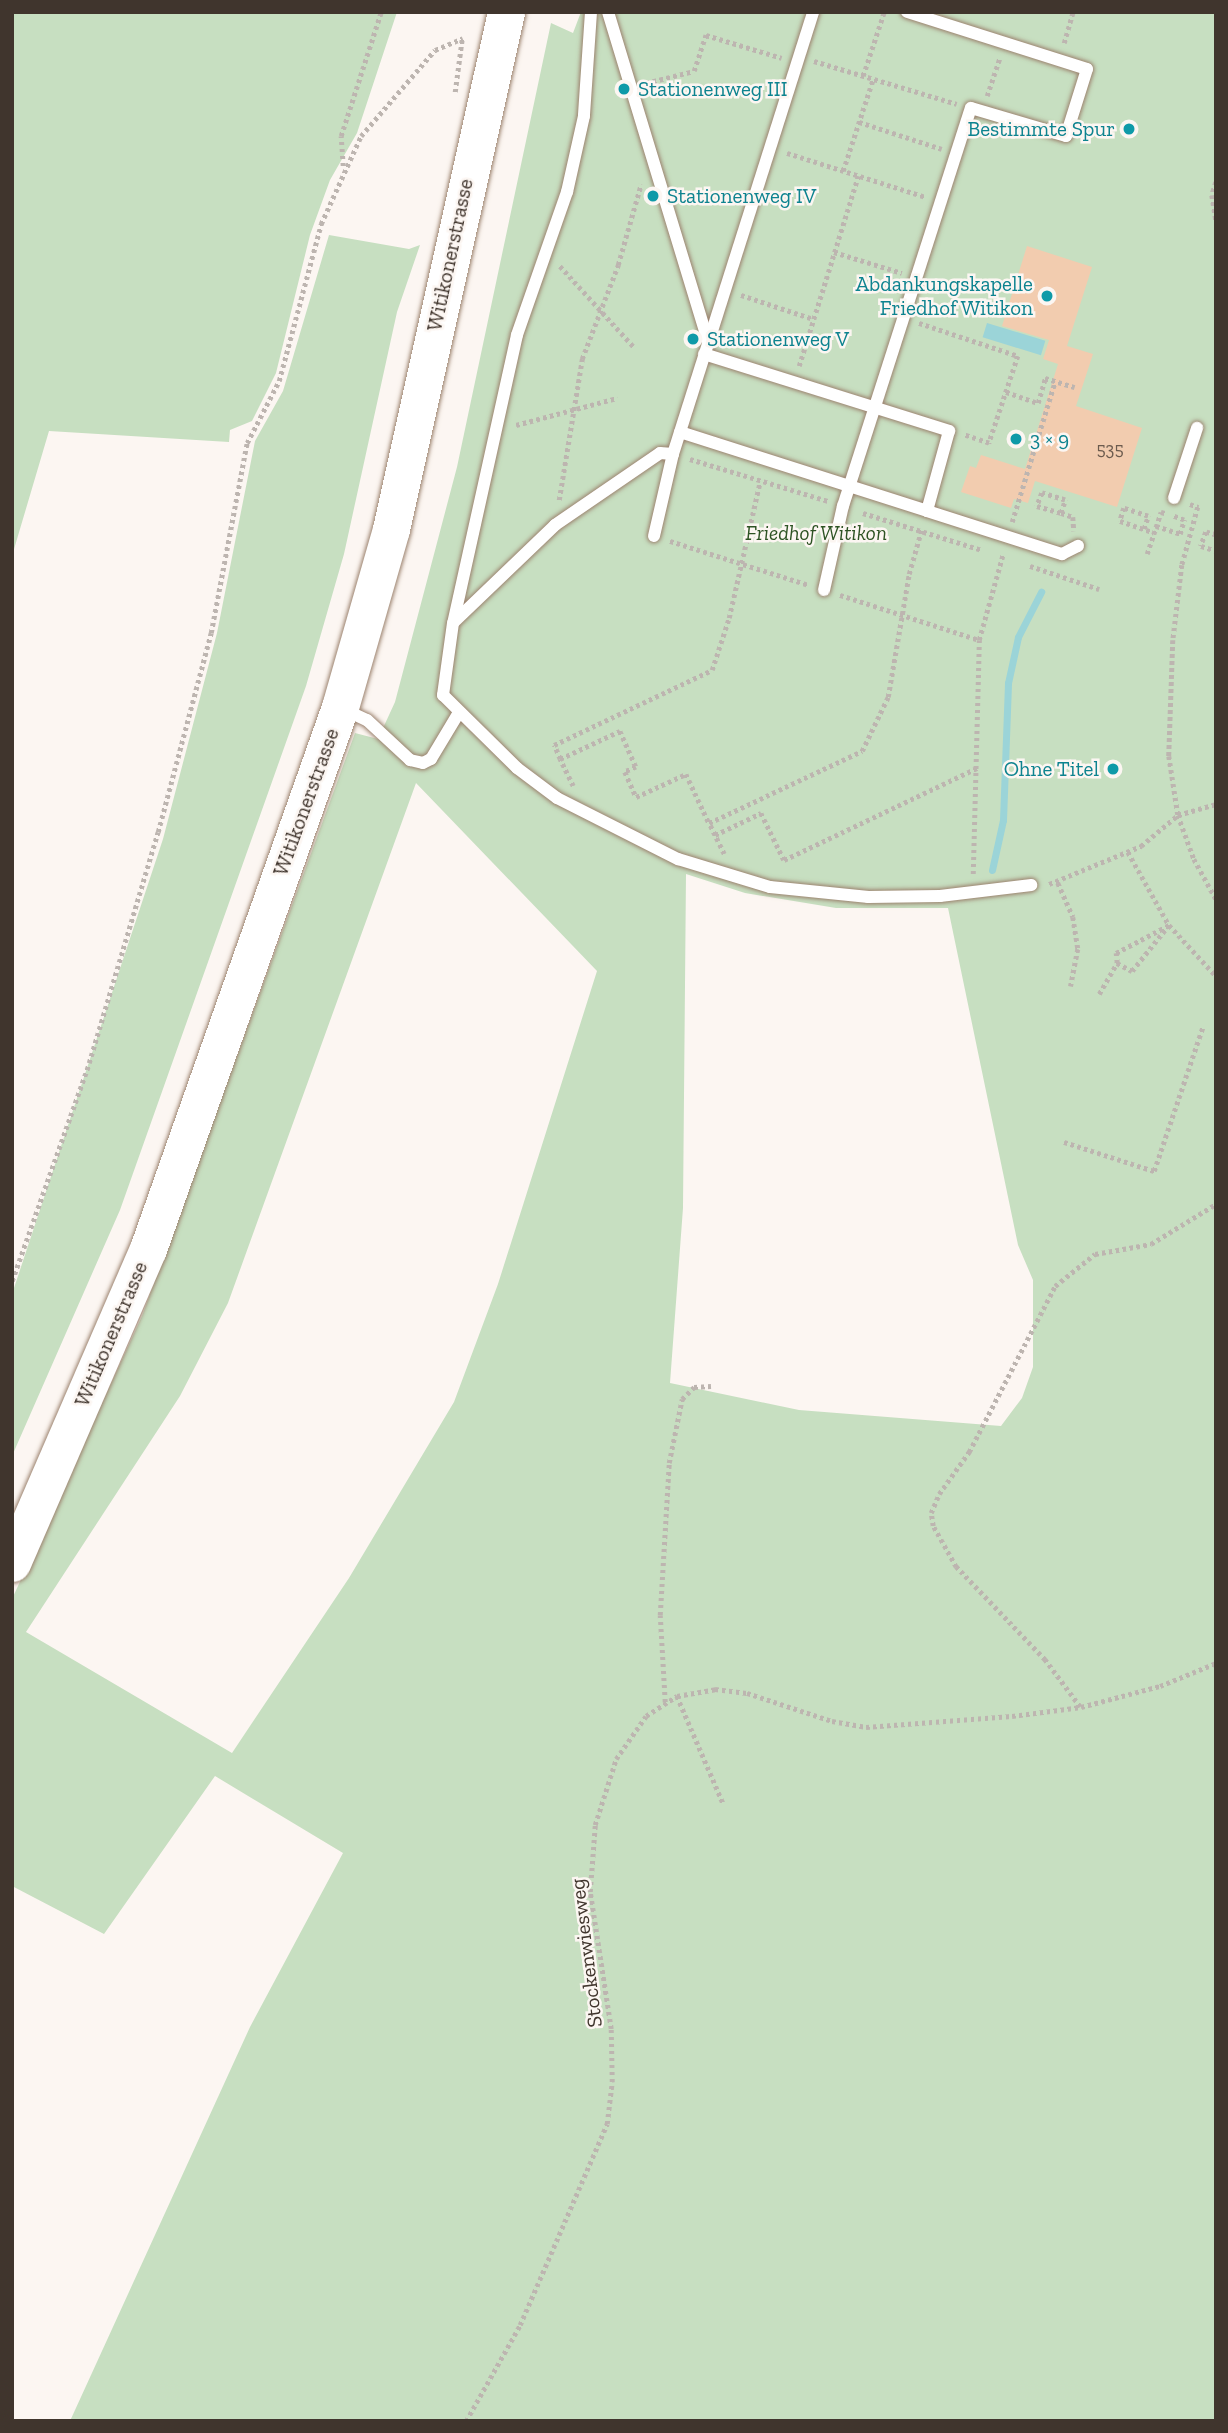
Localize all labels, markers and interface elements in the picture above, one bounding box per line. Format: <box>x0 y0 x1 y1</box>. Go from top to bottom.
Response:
place label: Stationenweg III <box>638 76 787 102</box>
marker: Stationenweg III <box>616 81 632 97</box>
place label: Bestimmte Spur <box>968 116 1115 142</box>
marker: Bestimmte Spur <box>1121 121 1137 137</box>
street label: Witikonerstrasse <box>422 177 478 333</box>
place label: Stationenweg IV <box>667 183 816 209</box>
marker: Stationenweg IV <box>645 188 661 204</box>
place label: Abdankungskapelle Friedhof Witikon <box>856 271 1033 321</box>
marker: Abdankungskapelle Friedhof Witikon <box>1039 288 1055 304</box>
place label: Stationenweg V <box>707 326 850 352</box>
marker: Stationenweg V <box>685 331 701 347</box>
place label: 3 × 9 <box>1030 426 1069 452</box>
marker: 3 × 9 <box>1008 431 1024 447</box>
house number: 535 <box>1096 438 1124 460</box>
park label: Friedhof Witikon <box>745 520 887 546</box>
street label: Witikonerstrasse <box>268 725 344 879</box>
place label: Ohne Titel <box>1003 756 1099 782</box>
marker: Ohne Titel <box>1105 761 1121 777</box>
street label: Witikonerstrasse <box>69 1258 153 1410</box>
street label: Stockenwiesweg <box>564 1877 608 2029</box>

